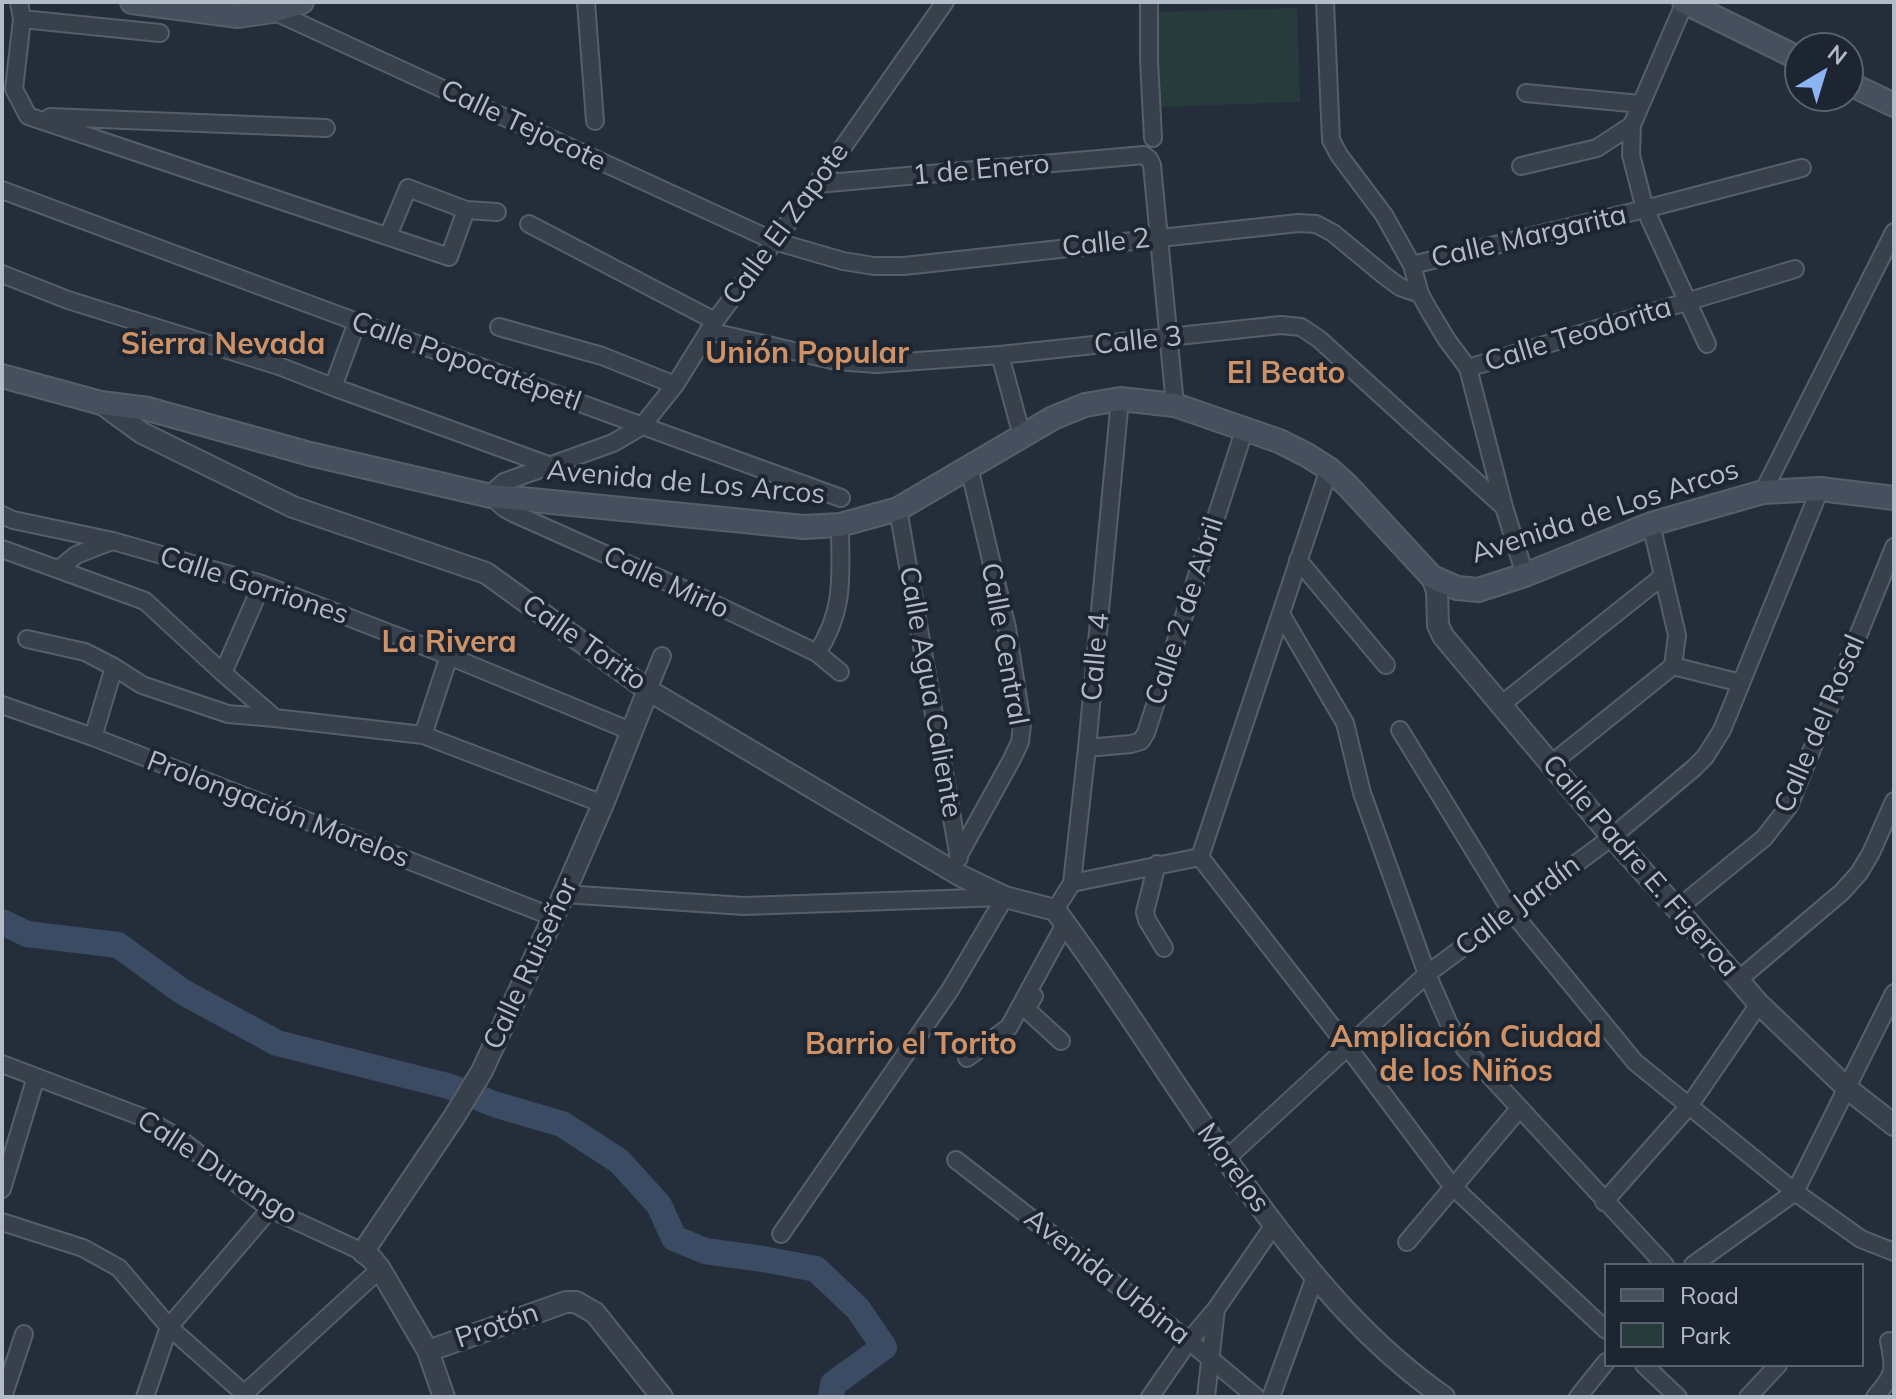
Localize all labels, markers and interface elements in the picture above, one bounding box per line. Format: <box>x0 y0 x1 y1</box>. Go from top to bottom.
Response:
north arrow <box>1784 32 1864 112</box>
text: N <box>1822 39 1853 71</box>
street label: Calle Tejocote <box>435 73 611 179</box>
street label: Calle El Zapote <box>716 136 856 312</box>
street label: 1 de Enero <box>911 147 1051 193</box>
street label: Calle Margarita <box>1428 198 1630 276</box>
street label: Calle 2 <box>1060 222 1152 264</box>
street label: Calle Teodorita <box>1481 291 1675 379</box>
street label: Calle Popocatépetl <box>347 305 585 419</box>
street label: Calle 3 <box>1092 320 1184 362</box>
district label: Sierra Nevada <box>121 327 325 363</box>
district label: Unión Popular <box>705 336 909 372</box>
district label: El Beato <box>1227 356 1345 392</box>
street label: Avenida de Los Arcos <box>1467 453 1743 571</box>
street label: Avenida de Los Arcos <box>545 454 827 512</box>
street label: Calle 2 de Abril <box>1139 513 1231 709</box>
street label: Calle Mirlo <box>598 539 734 627</box>
street label: Calle Gorriones <box>155 540 353 632</box>
street label: Calle Central <box>973 560 1035 728</box>
street label: Calle Agua Caliente <box>891 564 969 820</box>
street label: Calle Torito <box>515 588 653 698</box>
street label: Calle 4 <box>1075 612 1117 702</box>
district label: La Rivera <box>381 625 517 661</box>
street label: Calle del Rosal <box>1767 630 1873 818</box>
street label: Prolongación Morelos <box>142 744 414 876</box>
street label: Calle Padre E. Figeroa <box>1535 748 1745 984</box>
street label: Calle Jardín <box>1449 848 1587 964</box>
street label: Calle Ruiseñor <box>477 873 585 1055</box>
district label: Ampliación Ciudad de los Niños <box>1330 1020 1602 1090</box>
district label: Barrio el Torito <box>805 1027 1017 1063</box>
street label: Calle Durango <box>130 1104 304 1232</box>
street label: Morelos <box>1189 1117 1277 1219</box>
street label: Avenida Urbina <box>1017 1202 1197 1352</box>
legend <box>1604 1263 1864 1367</box>
text: Road <box>1680 1280 1739 1310</box>
street label: Protón <box>451 1296 543 1356</box>
text: Park <box>1680 1320 1731 1350</box>

